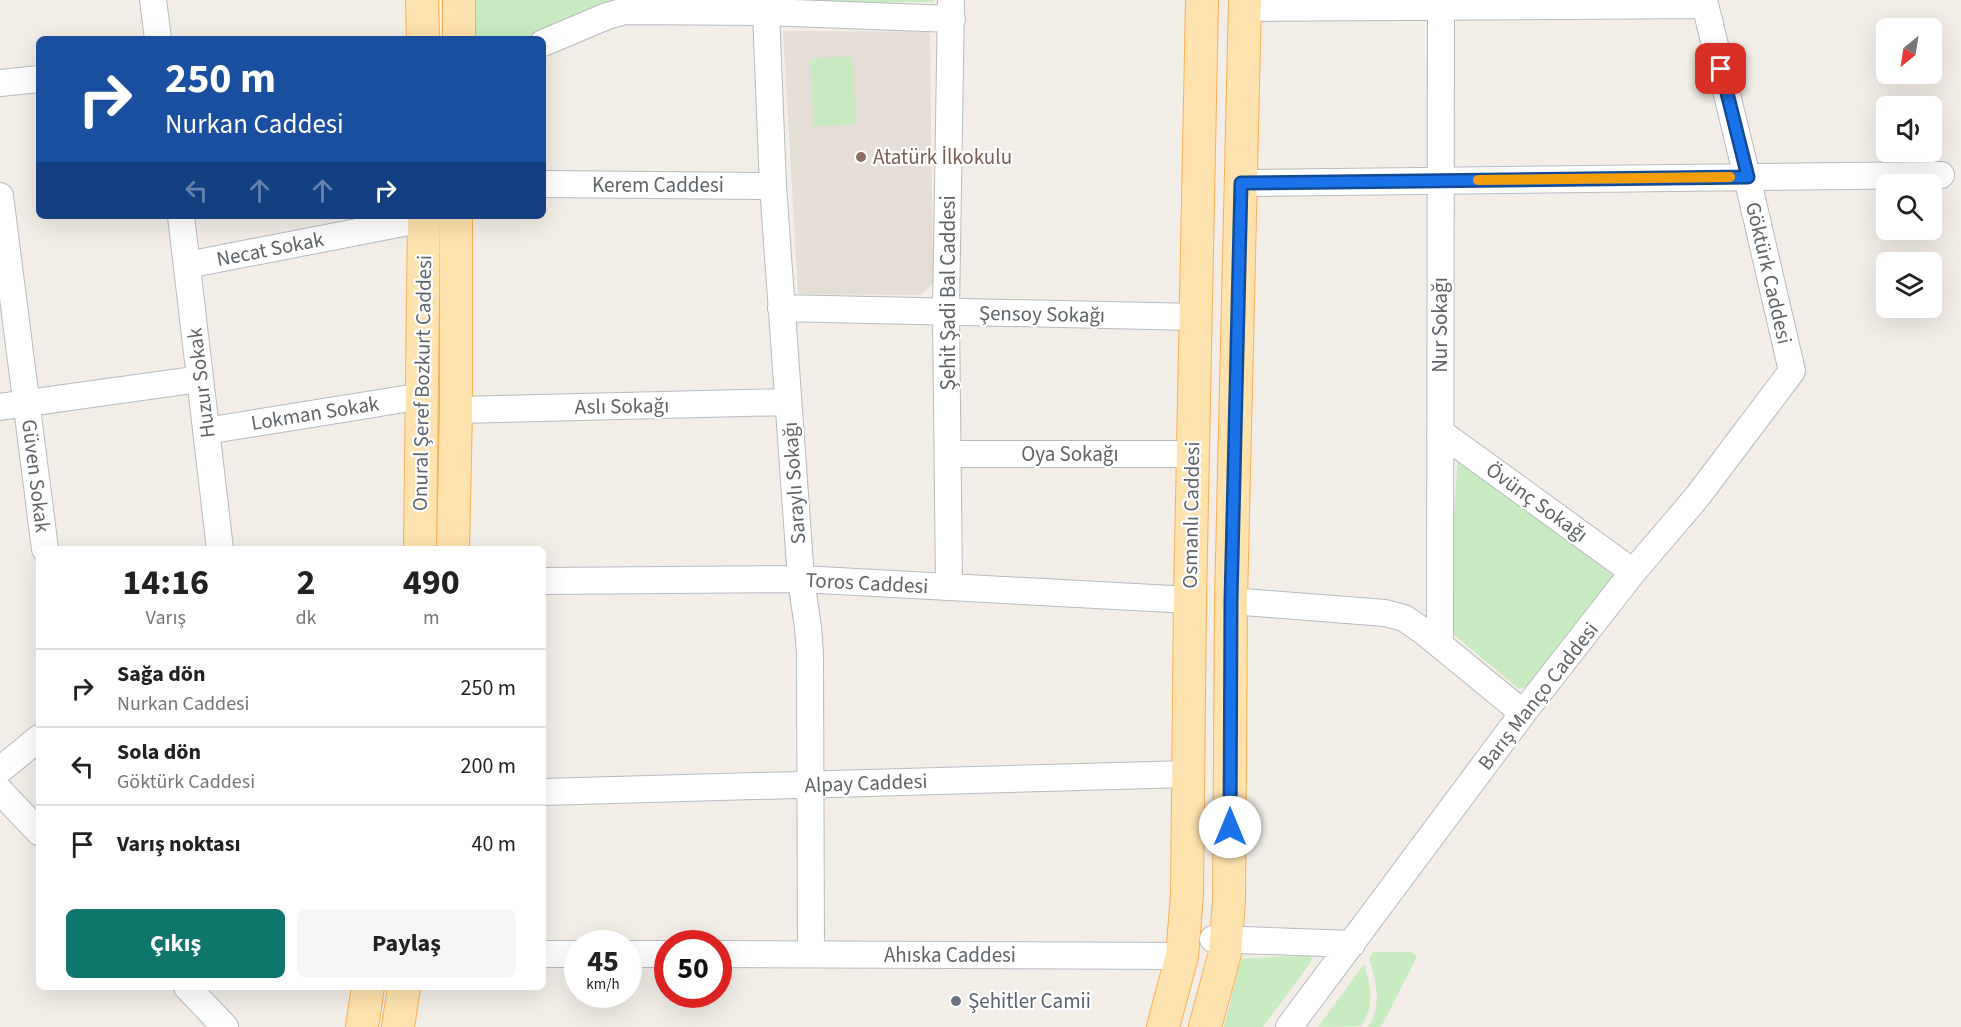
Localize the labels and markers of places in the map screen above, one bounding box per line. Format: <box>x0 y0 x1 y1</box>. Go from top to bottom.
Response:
pin <box>1695 43 1746 94</box>
place label: Atatürk İlkokulu <box>873 142 1012 172</box>
marker: Atatürk İlkokulu <box>854 150 868 164</box>
place label: Şehitler Camii <box>968 986 1091 1016</box>
marker: Şehitler Camii <box>949 994 963 1008</box>

